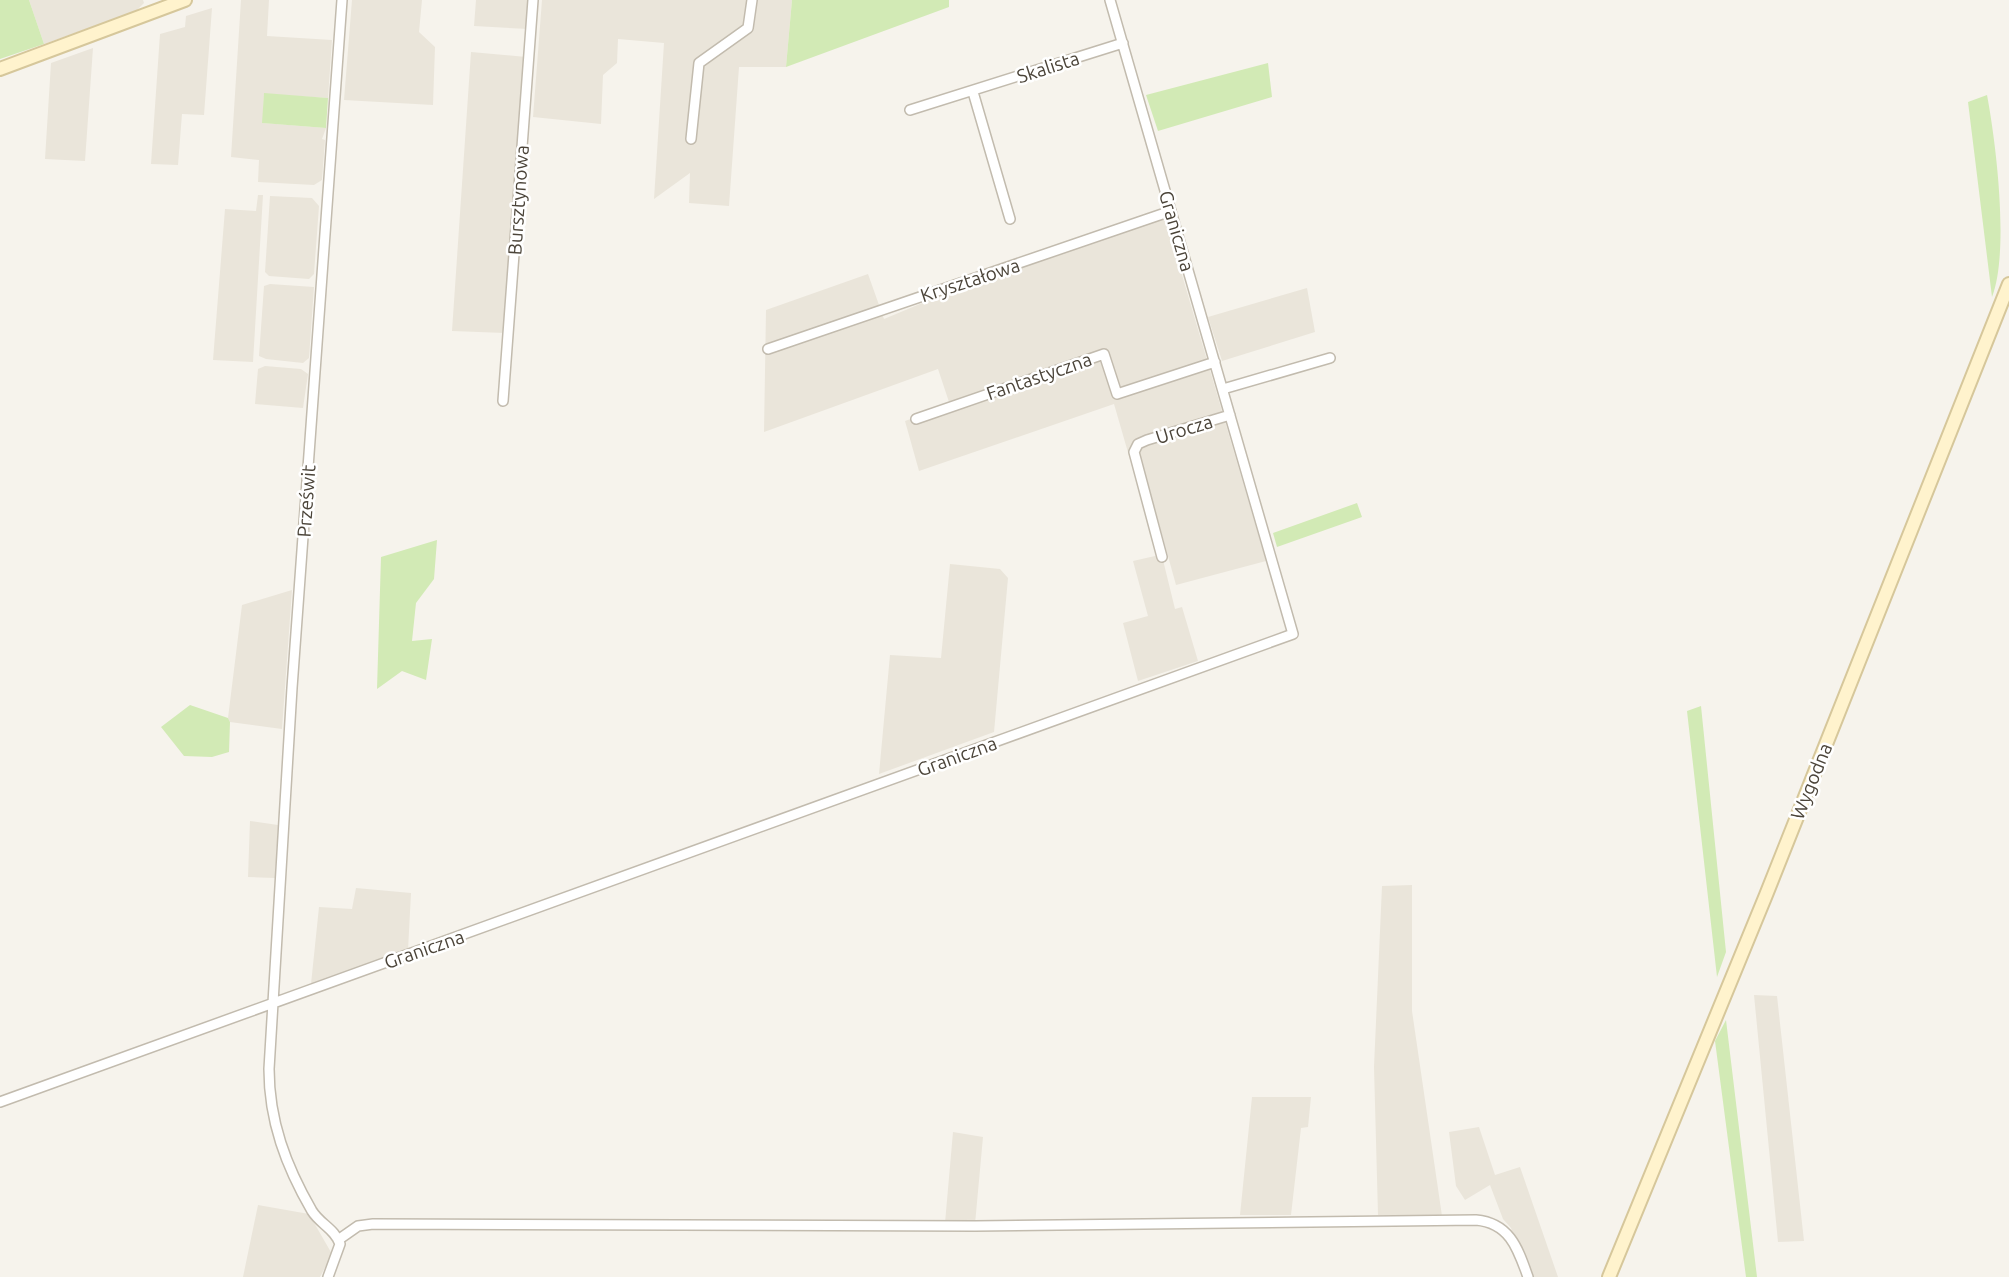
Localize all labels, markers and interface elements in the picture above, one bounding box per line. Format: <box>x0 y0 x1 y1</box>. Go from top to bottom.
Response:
street label: Skalista <box>1014 47 1082 87</box>
street label: Bursztynowa <box>503 144 533 256</box>
street label: Graniczna <box>1155 188 1199 274</box>
street label: Kryształowa <box>918 254 1022 306</box>
street label: Fantastyczna <box>983 348 1095 404</box>
street label: Urocza <box>1153 410 1215 448</box>
street label: Prześwit <box>292 463 320 538</box>
street label: Graniczna <box>914 731 1000 781</box>
street label: Wygodna <box>1786 740 1836 822</box>
street label: Graniczna <box>381 925 467 973</box>

